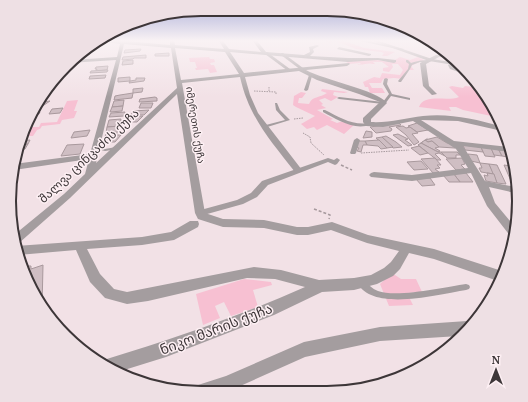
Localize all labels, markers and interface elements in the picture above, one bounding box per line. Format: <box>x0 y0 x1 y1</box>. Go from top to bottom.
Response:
street label: იმერეთის ქუჩა <box>183 86 208 164</box>
street label: შალვა ცინცაძის ქუჩა <box>35 105 143 207</box>
street label: ნიკო მარის ქუჩა <box>157 298 275 359</box>
north arrow <box>476 350 516 390</box>
text: N <box>492 353 501 367</box>

